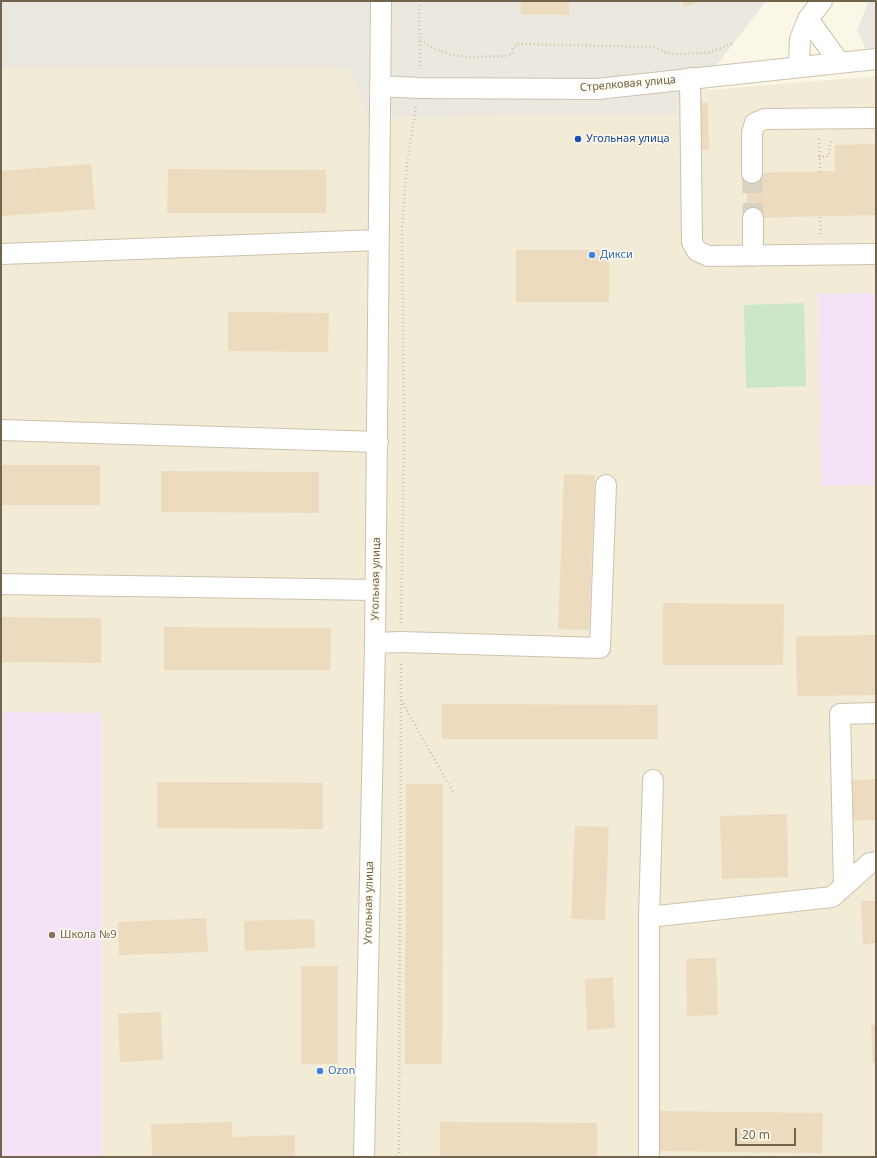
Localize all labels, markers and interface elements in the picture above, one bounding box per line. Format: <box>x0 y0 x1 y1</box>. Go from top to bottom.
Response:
street label: Стрелковая улица <box>579 73 677 95</box>
place label: Угольная улица <box>586 132 670 146</box>
marker: Угольная улица <box>573 134 583 144</box>
place label: Дикси <box>600 248 633 262</box>
marker: Дикси <box>587 250 597 260</box>
street label: Угольная улица <box>369 537 383 621</box>
street label: Угольная улица <box>362 861 376 945</box>
place label: Школа №9 <box>60 928 116 942</box>
marker: Школа №9 <box>47 930 57 940</box>
place label: Ozon <box>328 1064 355 1078</box>
marker: Ozon <box>315 1066 325 1076</box>
scale bar <box>737 1120 798 1146</box>
text: 20 m <box>742 1126 770 1143</box>

